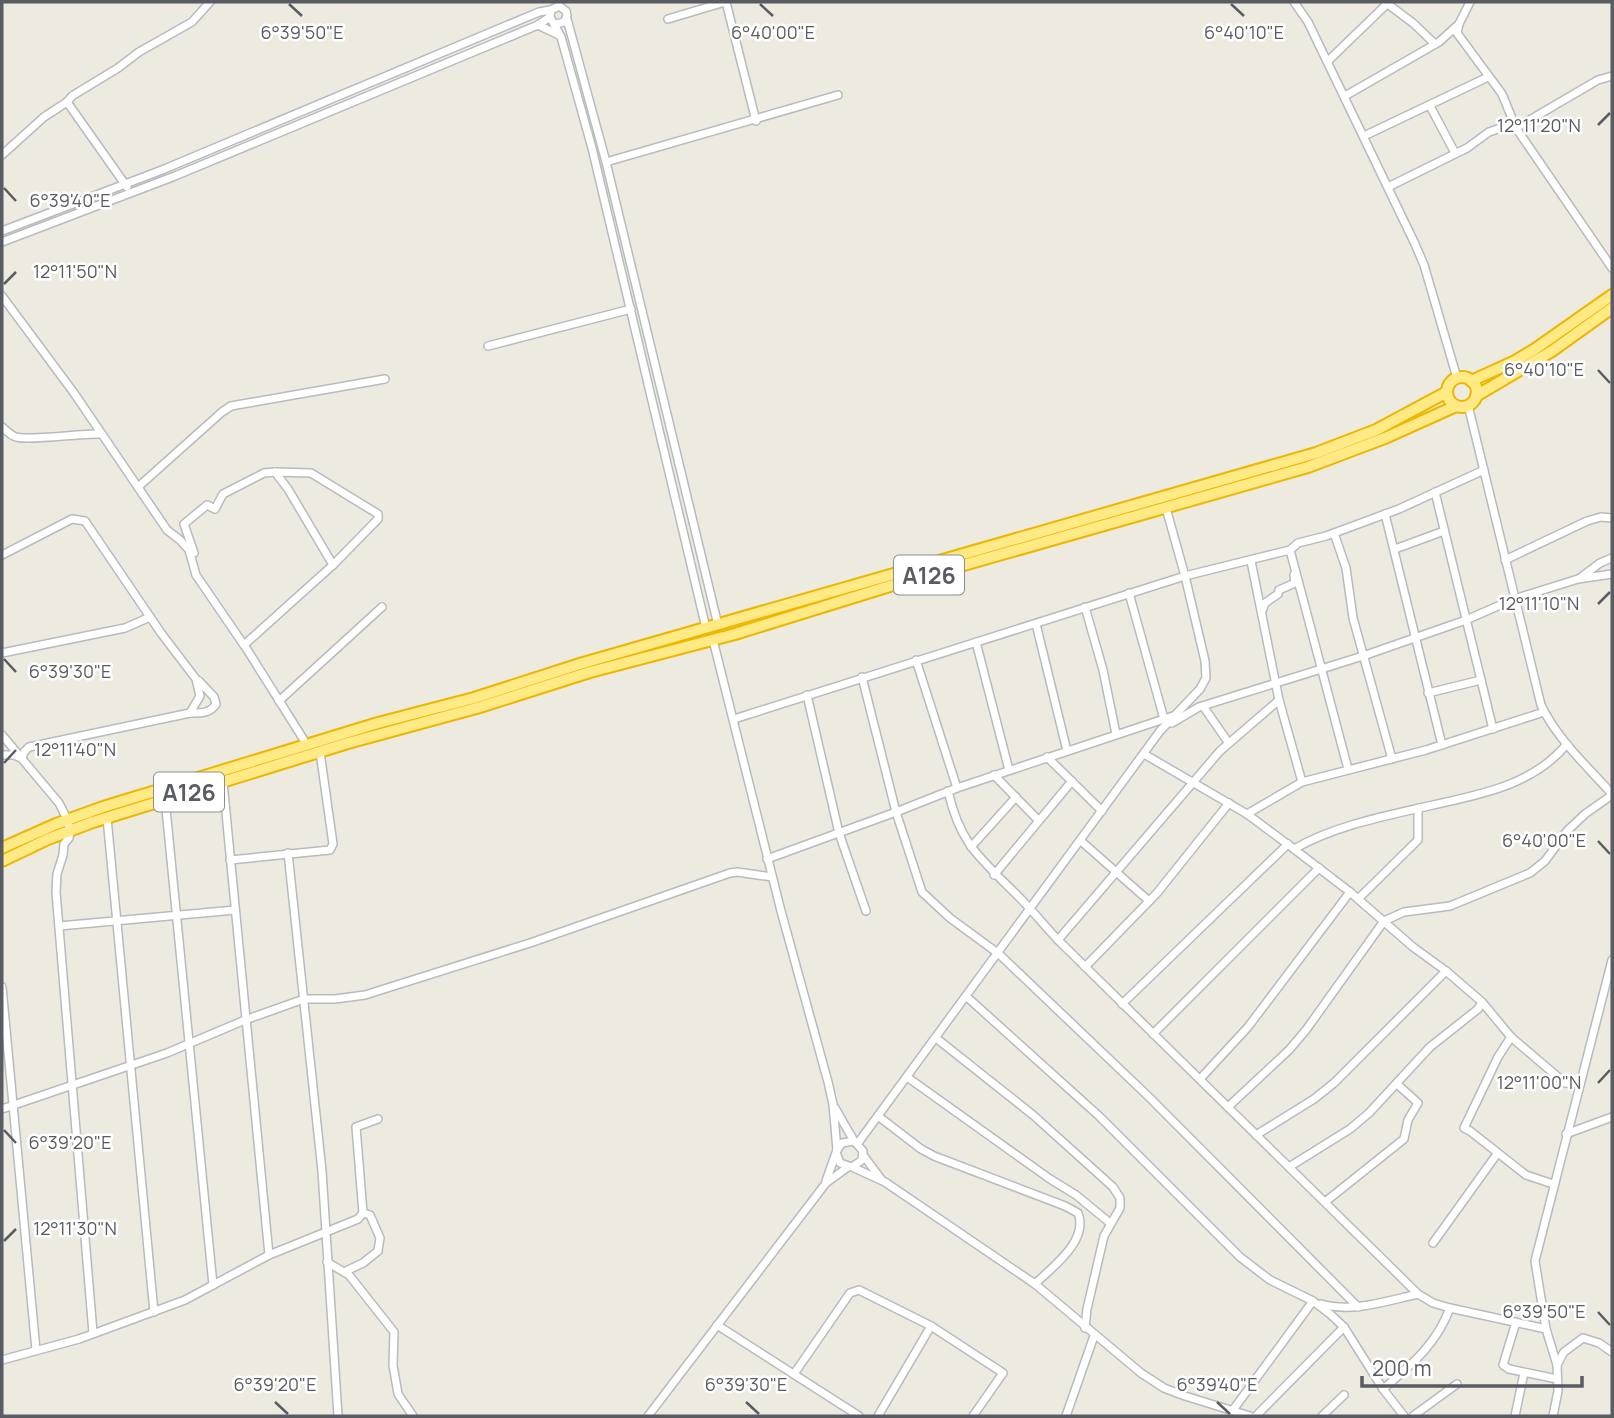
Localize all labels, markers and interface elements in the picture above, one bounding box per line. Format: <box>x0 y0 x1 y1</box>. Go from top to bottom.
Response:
text: 6°39'50"E <box>261 20 343 44</box>
text: 6°40'00"E <box>731 20 815 44</box>
text: 6°40'10"E <box>1204 20 1284 44</box>
text: 12°11'20"N <box>1497 113 1581 137</box>
text: 6°39'40"E <box>30 188 110 212</box>
text: 12°11'50"N <box>33 259 117 283</box>
text: 6°40'10"E <box>1504 357 1584 381</box>
road number: A126 <box>894 555 964 594</box>
text: 12°11'10"N <box>1499 591 1579 615</box>
text: 6°39'30"E <box>29 659 111 683</box>
text: 12°11'40"N <box>34 737 116 761</box>
road number: A126 <box>154 772 224 812</box>
text: 6°40'00"E <box>1502 828 1586 852</box>
text: 12°11'00"N <box>1497 1070 1581 1094</box>
text: 6°39'20"E <box>29 1130 111 1154</box>
text: 12°11'30"N <box>33 1216 117 1240</box>
text: 6°39'50"E <box>1503 1299 1585 1323</box>
scale bar <box>1362 1344 1582 1388</box>
text: 200 m <box>1372 1354 1432 1382</box>
text: 6°39'20"E <box>234 1372 316 1396</box>
text: 6°39'30"E <box>705 1372 787 1396</box>
text: 6°39'40"E <box>1177 1372 1257 1396</box>

